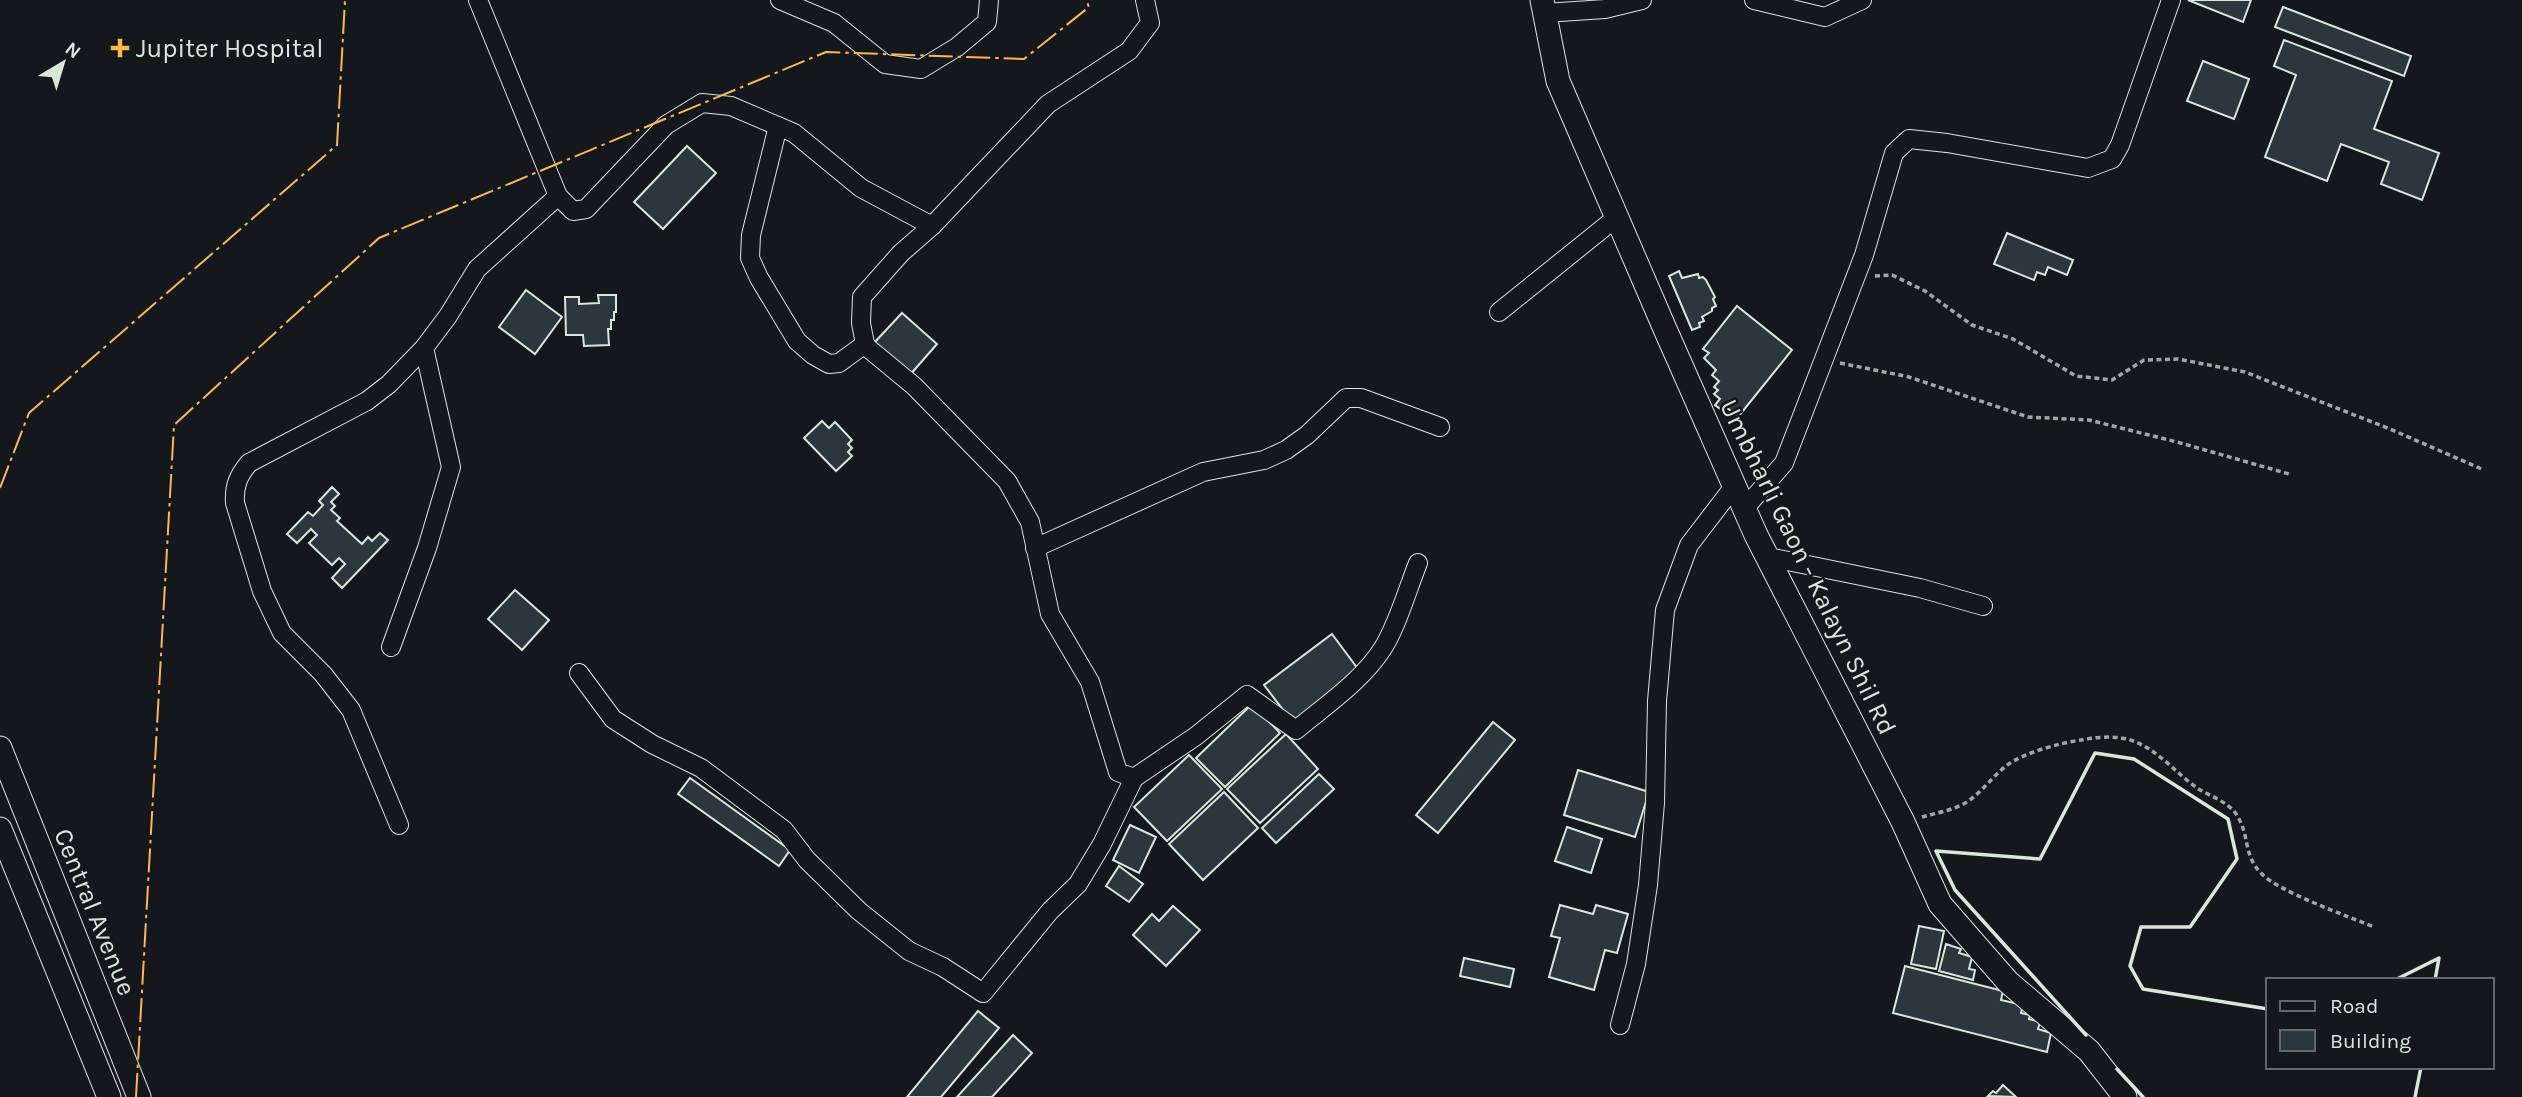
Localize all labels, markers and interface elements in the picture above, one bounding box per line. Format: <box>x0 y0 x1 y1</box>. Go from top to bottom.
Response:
north arrow <box>28 28 98 98</box>
place label: Jupiter Hospital <box>136 33 323 64</box>
text: N <box>61 38 85 63</box>
marker: Jupiter Hospital <box>110 38 130 58</box>
street label: Umbharli Gaon - Kalayn Shil Rd <box>1713 394 1903 740</box>
street label: Central Avenue <box>47 824 143 1000</box>
legend <box>2266 978 2494 1069</box>
text: Road <box>2330 994 2378 1018</box>
text: Building <box>2330 1029 2411 1053</box>

